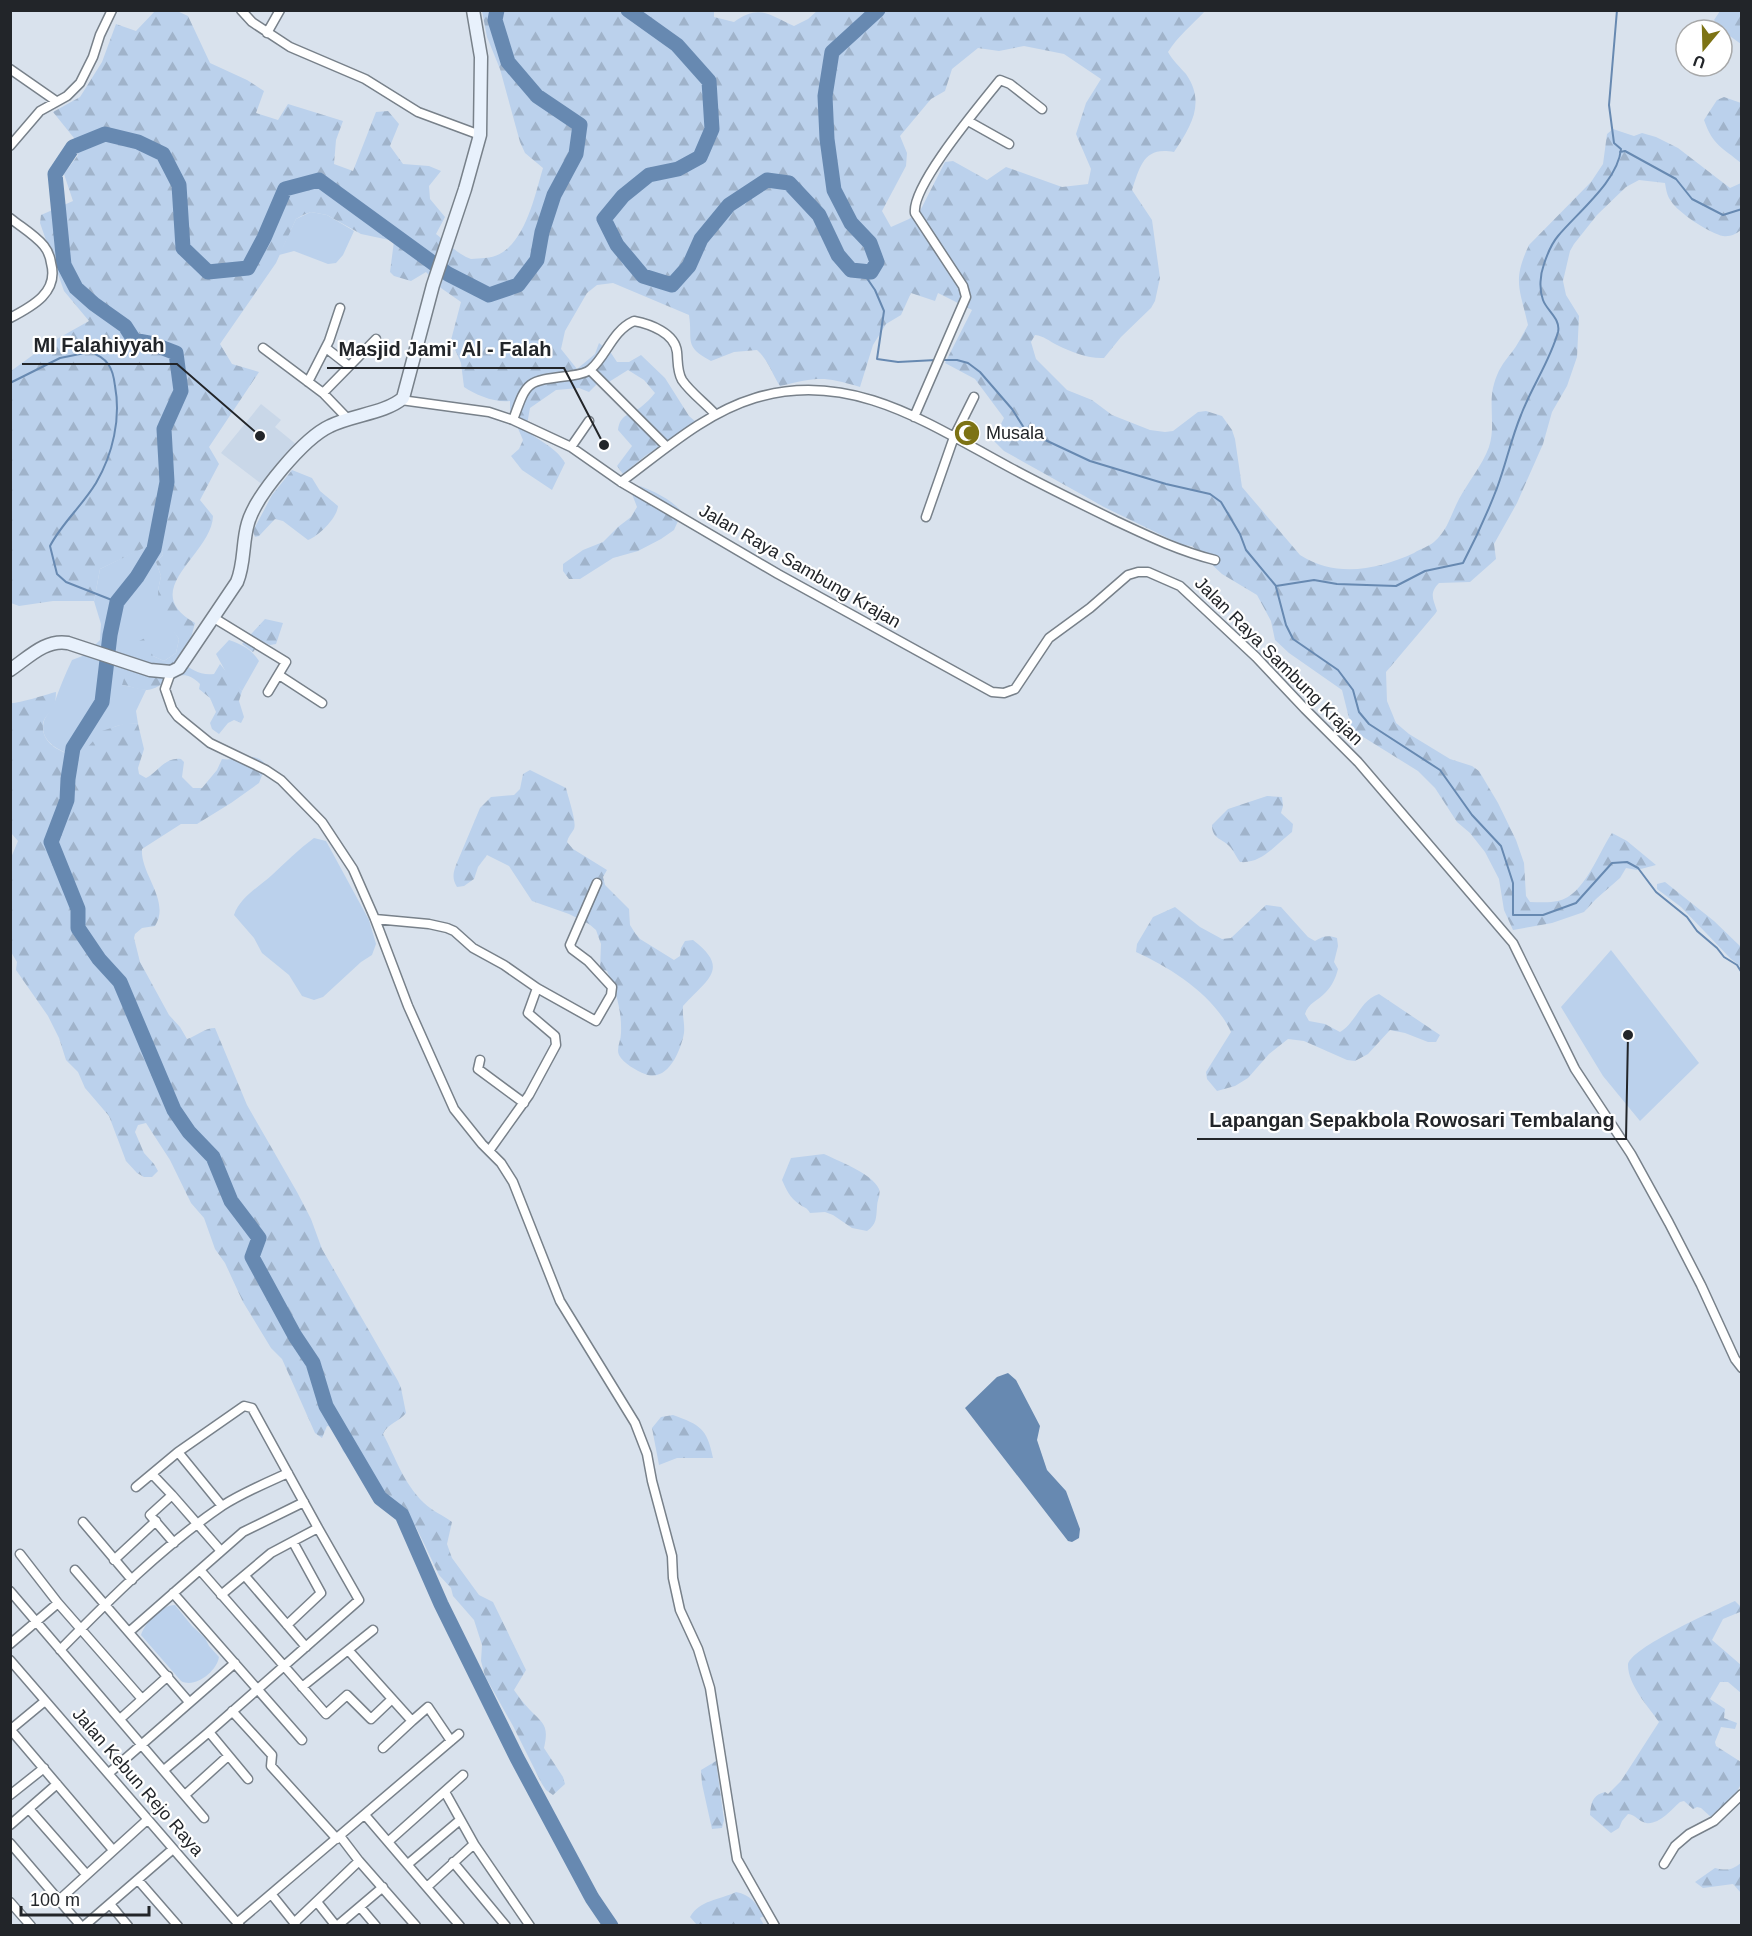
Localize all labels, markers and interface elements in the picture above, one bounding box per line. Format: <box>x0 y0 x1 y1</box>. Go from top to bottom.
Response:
north arrow <box>1674 18 1734 78</box>
text: U <box>1691 52 1708 72</box>
callout: MI Falahiyyah <box>22 326 177 364</box>
callout: Masjid Jami' Al - Falah <box>327 330 564 368</box>
text: MI Falahiyyah <box>33 334 165 356</box>
text: Masjid Jami' Al - Falah <box>339 338 551 360</box>
mosque icon: Musala <box>952 418 982 448</box>
place label: Musala <box>986 423 1045 443</box>
street label: Jalan Raya Sambung Krajan <box>696 500 904 632</box>
street label: Jalan Raya Sambung Krajan <box>1191 573 1367 749</box>
callout: Lapangan Sepakbola Rowosari Tembalang <box>1197 1101 1626 1139</box>
text: Lapangan Sepakbola Rowosari Tembalang <box>1209 1109 1615 1131</box>
street label: Jalan Kebun Rejo Raya <box>68 1704 208 1861</box>
scale bar <box>21 1879 148 1917</box>
text: 100 m <box>30 1890 80 1910</box>

